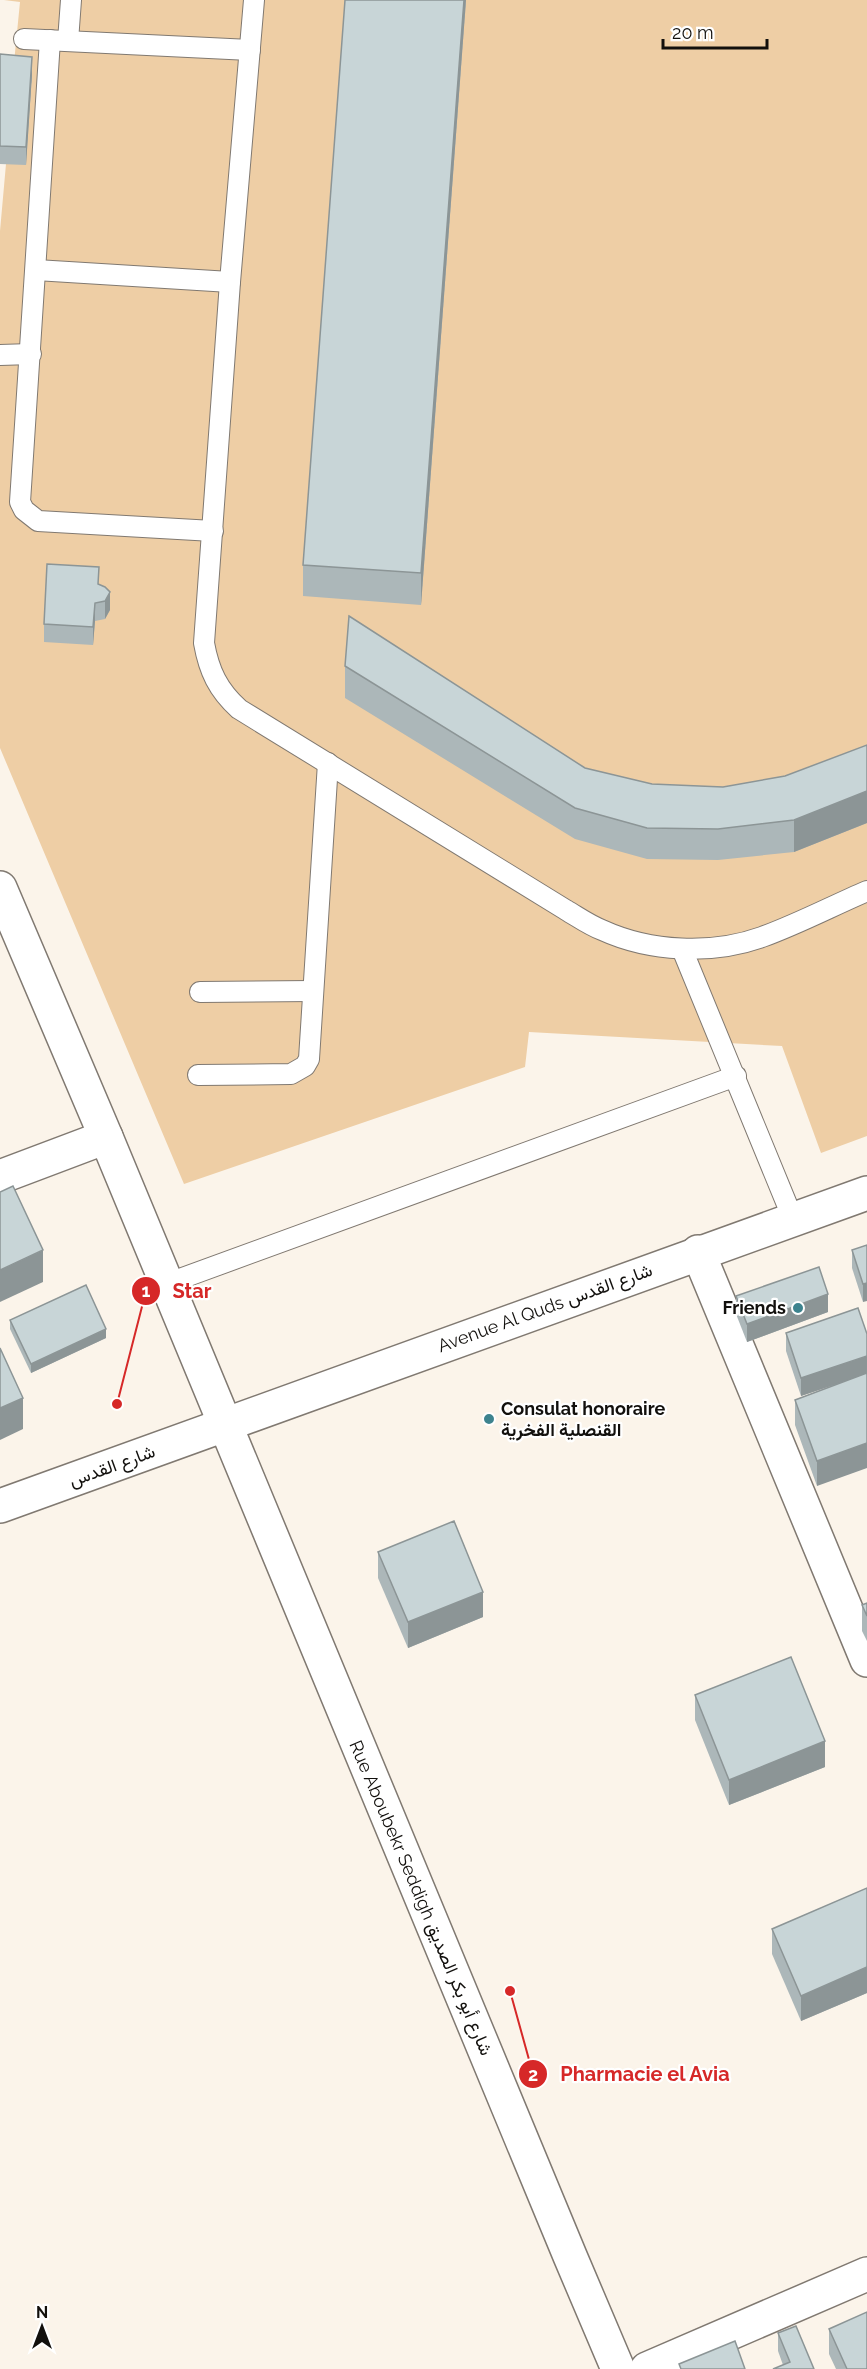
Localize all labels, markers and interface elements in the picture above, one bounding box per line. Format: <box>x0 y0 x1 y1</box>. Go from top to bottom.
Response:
scale bar <box>663 12 766 50</box>
text: 20 m <box>672 22 714 43</box>
street label: Avenue Al Quds شارع القدس <box>435 1259 656 1358</box>
callout: Star <box>131 1272 224 1310</box>
text: Star <box>173 1279 212 1303</box>
text: 1 <box>142 1280 151 1301</box>
place label: Friends <box>722 1297 786 1318</box>
marker: Friends <box>791 1301 805 1315</box>
place label: Consulat honoraire القنصلية الفخرية <box>501 1398 666 1441</box>
marker: Consulat honoraire القنصلية الفخرية <box>482 1412 496 1426</box>
street label: شارع القدس <box>66 1440 158 1493</box>
street label: Rue Aboubekr Seddigh شارع أبو بكر الصديق <box>344 1737 498 2059</box>
callout: Pharmacie el Avia <box>518 2055 742 2093</box>
text: Pharmacie el Avia <box>560 2062 730 2086</box>
text: 2 <box>528 2064 538 2085</box>
north arrow <box>12 2297 72 2357</box>
text: N <box>36 2303 48 2322</box>

